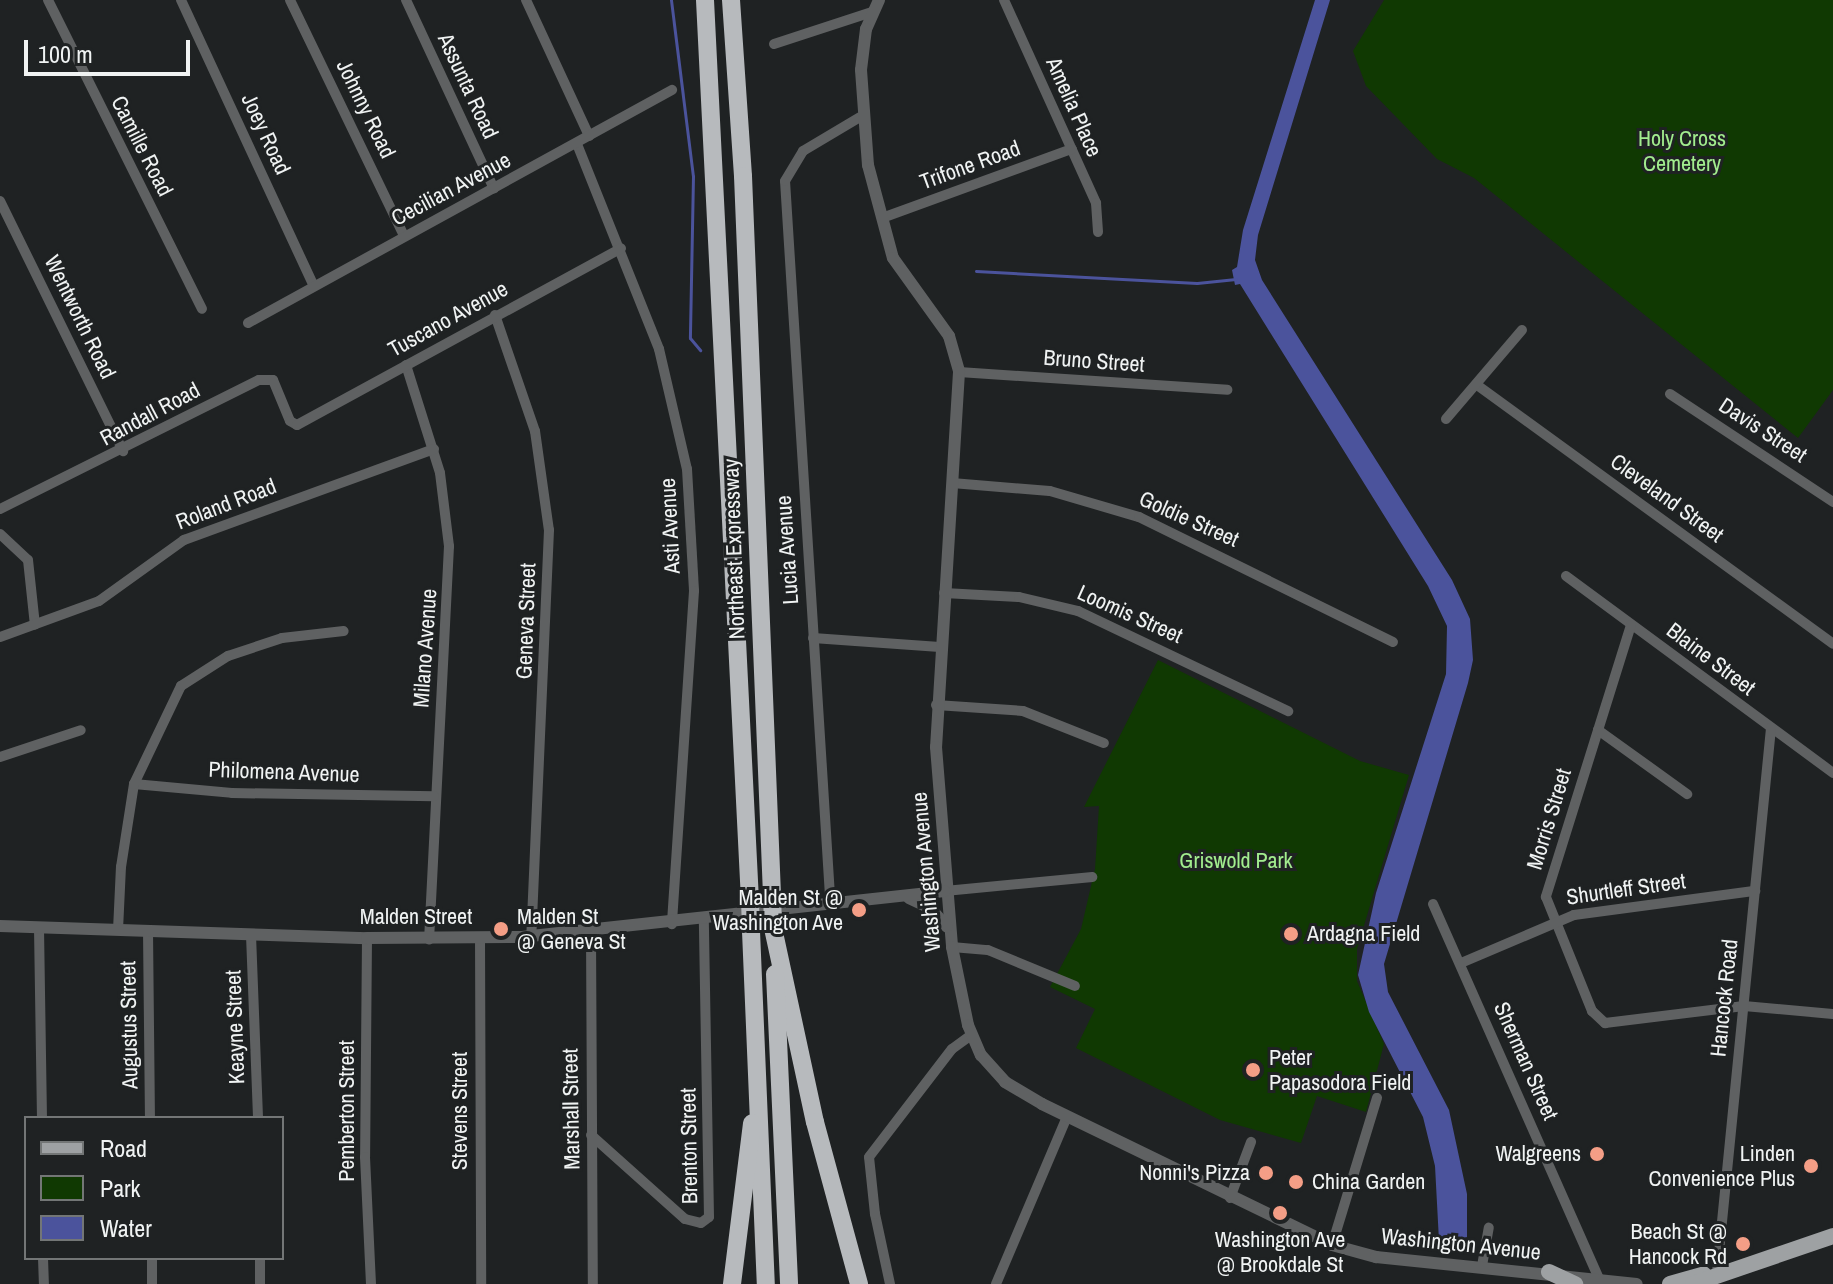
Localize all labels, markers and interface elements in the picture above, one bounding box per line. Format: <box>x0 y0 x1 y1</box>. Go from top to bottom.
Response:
scale bar <box>28 24 194 74</box>
street label: Assunta Road <box>432 29 504 143</box>
text: 100 m <box>38 38 93 70</box>
street label: Amelia Place <box>1040 53 1108 161</box>
street label: Johnny Road <box>331 55 401 163</box>
street label: Joey Road <box>236 89 296 179</box>
street label: Camille Road <box>105 91 179 201</box>
park label: Holy Cross Cemetery <box>1638 125 1726 176</box>
street label: Trifone Road <box>916 135 1024 195</box>
street label: Cecilian Avenue <box>386 146 516 232</box>
street label: Wentworth Road <box>39 251 121 383</box>
street label: Tuscano Avenue <box>383 275 513 363</box>
street label: Bruno Street <box>1043 344 1145 378</box>
street label: Randall Road <box>96 377 204 451</box>
street label: Davis Street <box>1714 392 1812 468</box>
street label: Cleveland Street <box>1605 448 1729 548</box>
street label: Northeast Expressway <box>718 458 750 640</box>
street label: Roland Road <box>172 473 280 535</box>
street label: Asti Avenue <box>654 477 686 575</box>
street label: Goldie Street <box>1135 485 1243 553</box>
street label: Lucia Avenue <box>770 494 804 606</box>
street label: Geneva Street <box>511 562 541 680</box>
street label: Loomis Street <box>1073 579 1187 649</box>
street label: Milano Avenue <box>408 587 442 709</box>
street label: Blaine Street <box>1661 617 1761 701</box>
street label: Philomena Avenue <box>208 756 360 788</box>
street label: Morris Street <box>1521 765 1577 873</box>
street label: Washington Avenue <box>906 790 946 954</box>
park label: Griswold Park <box>1179 848 1293 874</box>
street label: Shurtleff Street <box>1565 868 1687 910</box>
place label: Malden St @ Washington Ave <box>712 884 843 936</box>
marker: Malden St @ Washington Ave <box>850 901 868 919</box>
place label: Malden St @ Geneva St <box>517 903 626 954</box>
street label: Malden Street <box>360 904 472 930</box>
marker: Malden St @ Geneva St <box>492 920 510 938</box>
place label: Ardagna Field <box>1307 921 1420 947</box>
marker: Ardagna Field <box>1282 925 1300 943</box>
street label: Hancock Road <box>1705 938 1743 1058</box>
street label: Augustus Street <box>115 961 143 1089</box>
street label: Keayne Street <box>220 969 250 1085</box>
street label: Sherman Street <box>1488 998 1564 1124</box>
street label: Pemberton Street <box>334 1040 360 1182</box>
place label: Peter Papasodora Field <box>1269 1044 1411 1096</box>
street label: Marshall Street <box>557 1048 585 1170</box>
street label: Stevens Street <box>447 1052 473 1170</box>
marker: Peter Papasodora Field <box>1244 1061 1262 1079</box>
street label: Brenton Street <box>675 1088 703 1204</box>
legend <box>24 1116 284 1260</box>
text: Road <box>100 1132 147 1164</box>
place label: Linden Convenience Plus <box>1649 1140 1795 1192</box>
place label: Walgreens <box>1495 1141 1581 1167</box>
marker: Walgreens <box>1588 1145 1606 1163</box>
marker: Linden Convenience Plus <box>1802 1157 1820 1175</box>
place label: Nonni's Pizza <box>1139 1160 1250 1186</box>
marker: Nonni's Pizza <box>1257 1164 1275 1182</box>
place label: China Garden <box>1312 1169 1425 1195</box>
text: Park <box>100 1172 140 1204</box>
marker: China Garden <box>1287 1173 1305 1191</box>
marker: Washington Ave @ Brookdale St <box>1271 1204 1289 1222</box>
text: Water <box>100 1212 152 1244</box>
place label: Beach St @ Hancock Rd <box>1629 1218 1727 1270</box>
street label: Washington Avenue <box>1379 1222 1543 1266</box>
place label: Washington Ave @ Brookdale St <box>1214 1226 1346 1278</box>
marker: Beach St @ Hancock Rd <box>1734 1235 1752 1253</box>

